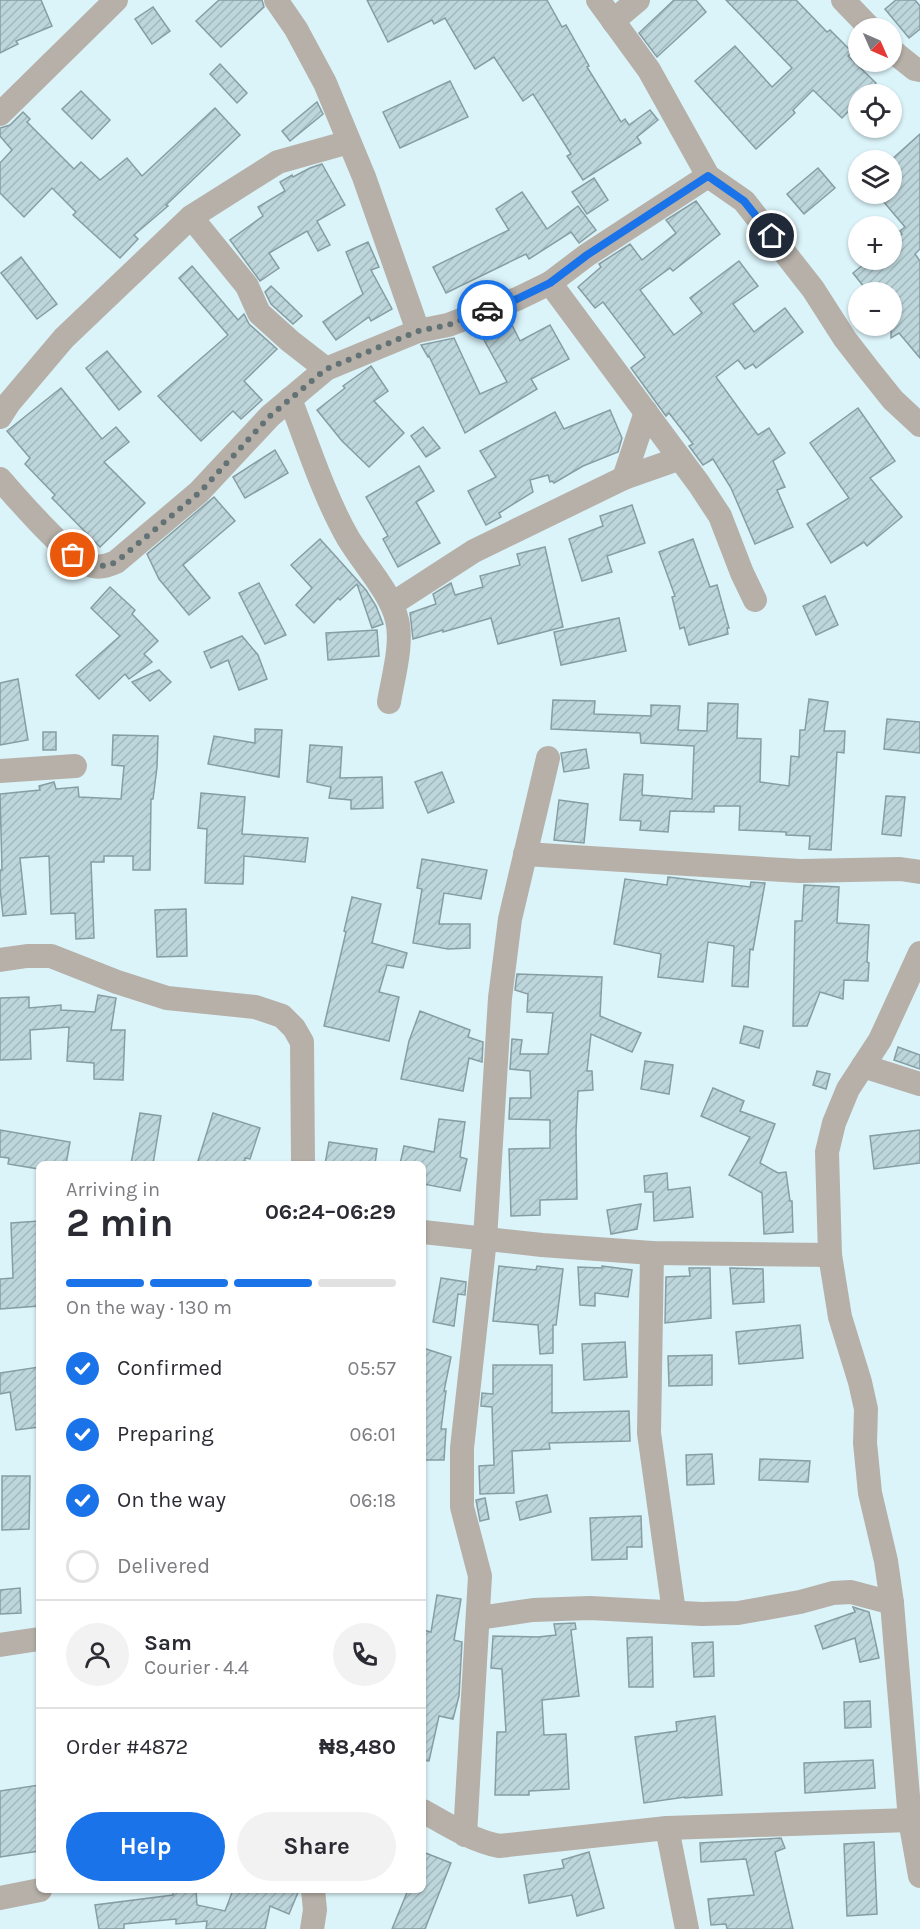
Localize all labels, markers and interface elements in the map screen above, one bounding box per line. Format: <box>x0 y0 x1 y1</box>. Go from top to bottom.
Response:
north arrow <box>848 18 902 72</box>
map controls <box>848 18 902 336</box>
button: locate <box>848 84 902 138</box>
button: layers <box>848 150 902 204</box>
pin <box>746 210 797 261</box>
button: + <box>848 216 902 270</box>
icon: home <box>755 219 788 252</box>
courier <box>457 280 517 340</box>
button: − <box>848 282 902 336</box>
icon: car <box>471 294 504 327</box>
pin <box>47 529 98 580</box>
icon: bag <box>56 538 89 571</box>
text: Arriving in <box>66 1178 160 1201</box>
text: 06:24–06:29 <box>265 1199 396 1225</box>
text: 2 min <box>66 1200 174 1246</box>
text: On the way · 130 m <box>66 1296 232 1319</box>
icon: check <box>66 1352 99 1385</box>
text: Confirmed <box>117 1355 223 1381</box>
text: 05:57 <box>348 1357 396 1380</box>
icon: check <box>66 1418 99 1451</box>
text: Preparing <box>117 1421 214 1447</box>
text: 06:01 <box>350 1423 396 1446</box>
icon: check <box>66 1484 99 1517</box>
text: On the way <box>117 1487 226 1513</box>
text: 06:18 <box>349 1489 396 1512</box>
text: Delivered <box>117 1553 210 1579</box>
button: person <box>66 1623 129 1686</box>
button: phone <box>333 1623 396 1686</box>
text: Sam <box>144 1630 192 1656</box>
text: Courier · 4.4 <box>144 1656 249 1679</box>
text: Order #4872 <box>66 1734 188 1760</box>
text: ₦8,480 <box>319 1734 396 1760</box>
button: Help <box>66 1812 225 1881</box>
button: Share <box>237 1812 396 1881</box>

